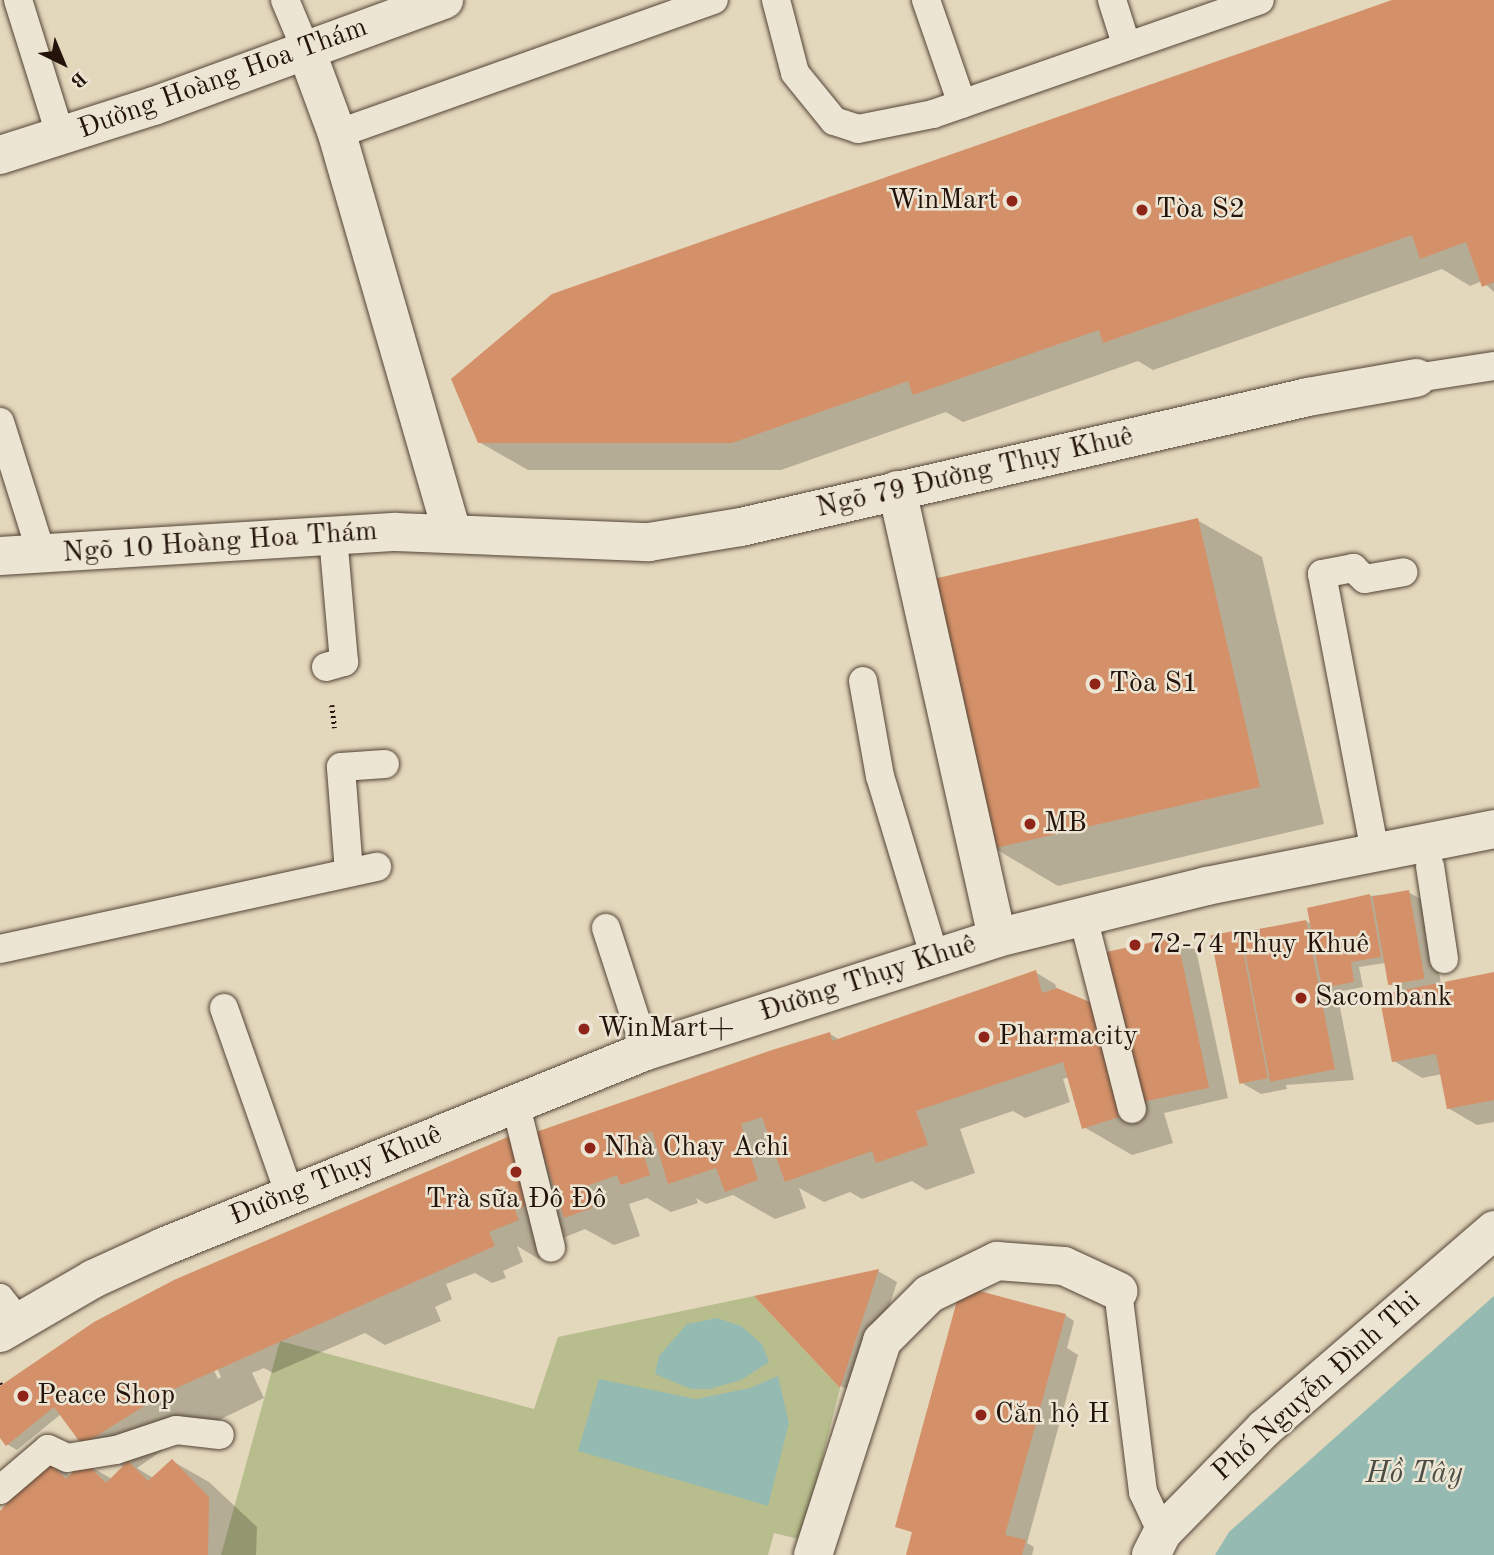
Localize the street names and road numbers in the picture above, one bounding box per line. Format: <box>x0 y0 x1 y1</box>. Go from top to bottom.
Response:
street label: Đường Hoàng Hoa Thám <box>74 11 372 147</box>
street label: Ngõ 79 Đường Thụy Khuê <box>813 420 1137 526</box>
street label: Ngõ 10 Hoàng Hoa Thám <box>61 515 379 571</box>
street label: Đường Thụy Khuê <box>756 928 980 1030</box>
street label: Đường Thụy Khuê <box>225 1118 447 1234</box>
street label: Phố Nguyễn Đình Thi <box>1206 1285 1428 1489</box>

